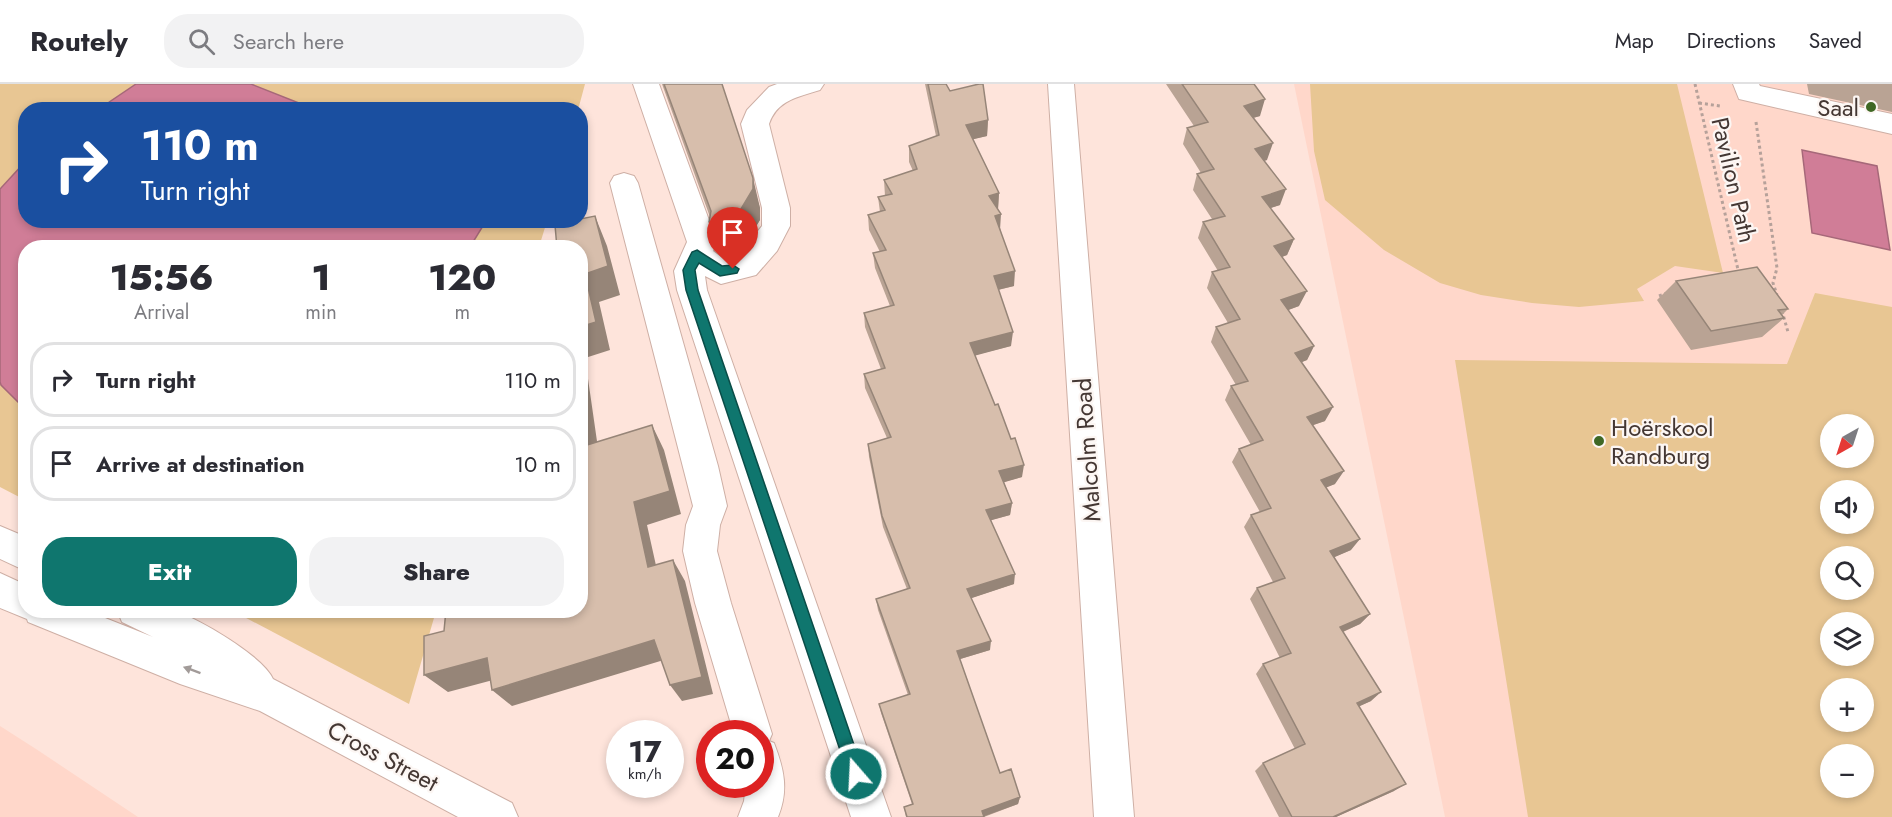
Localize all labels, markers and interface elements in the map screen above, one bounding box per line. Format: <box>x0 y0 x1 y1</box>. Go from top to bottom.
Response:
search box <box>164 14 584 68</box>
text: Routely <box>30 21 128 62</box>
icon: search <box>185 25 218 58</box>
text: Search here <box>233 25 344 57</box>
text: Map <box>1615 26 1654 56</box>
text: Directions <box>1687 26 1776 56</box>
text: Saved <box>1809 26 1862 56</box>
place label: Saal <box>1817 90 1859 125</box>
marker: Saal <box>1864 100 1878 114</box>
street label: Pavilion Path <box>1703 114 1765 246</box>
text: 110 m <box>141 115 259 176</box>
icon: right <box>42 126 120 204</box>
text: Turn right <box>141 171 249 210</box>
pin <box>707 207 758 269</box>
icon: arrive <box>716 216 749 249</box>
text: 15:56 <box>110 251 214 303</box>
text: 1 <box>312 251 331 303</box>
text: 120 <box>428 251 496 303</box>
text: Arrival <box>134 298 189 327</box>
text: min <box>305 298 337 327</box>
text: m <box>455 298 470 327</box>
icon: right <box>45 363 78 396</box>
text: Turn right <box>96 364 196 396</box>
text: 110 m <box>504 364 561 396</box>
street label: Malcolm Road <box>1065 377 1109 523</box>
place label: Hoërskool Randburg <box>1611 410 1713 473</box>
north arrow <box>1820 414 1874 468</box>
map controls <box>1820 414 1874 798</box>
marker: Hoërskool Randburg <box>1592 434 1606 448</box>
icon: arrive <box>45 447 78 480</box>
text: Arrive at destination <box>96 448 305 480</box>
text: 10 m <box>514 448 561 480</box>
button: sound <box>1820 480 1874 534</box>
button: Exit <box>42 537 297 606</box>
button: Share <box>309 537 564 606</box>
button: search <box>1820 546 1874 600</box>
button: layers <box>1820 612 1874 666</box>
one-way arrow <box>183 665 201 675</box>
button: + <box>1820 678 1874 732</box>
street label: Cross Street <box>321 712 445 800</box>
speed limit sign: 20 <box>696 720 774 798</box>
text: 17 <box>628 730 662 773</box>
position arrow <box>824 742 888 806</box>
button: − <box>1820 744 1874 798</box>
text: km/h <box>628 763 662 785</box>

